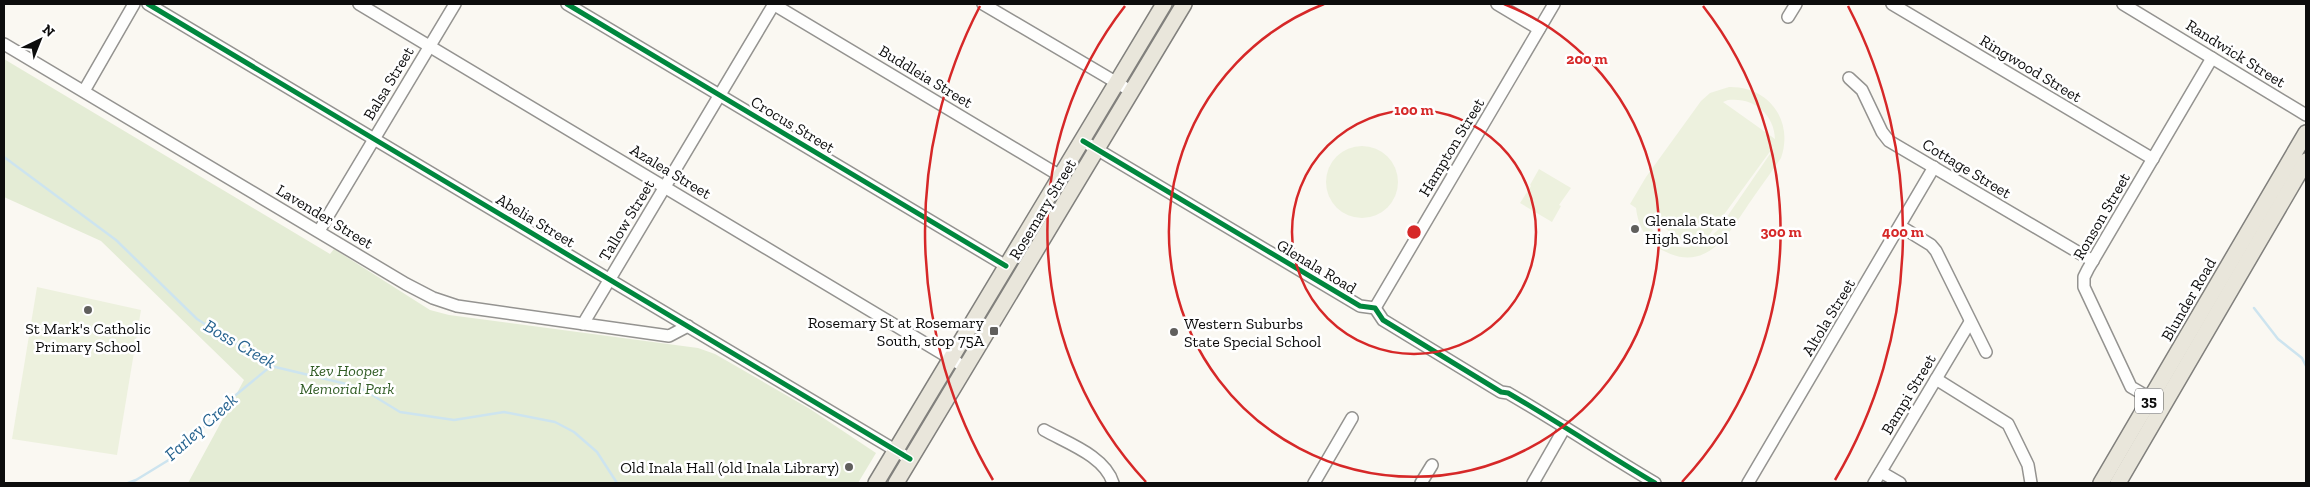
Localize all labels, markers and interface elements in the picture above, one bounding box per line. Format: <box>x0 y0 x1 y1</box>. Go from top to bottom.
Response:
north arrow <box>15 15 65 65</box>
street label: Randwick Street <box>2183 15 2289 92</box>
text: N <box>39 21 58 41</box>
street label: Ringwood Street <box>1976 31 2085 106</box>
street label: Buddleia Street <box>875 41 976 112</box>
street label: Balsa Street <box>359 43 418 123</box>
text: 200 m <box>1566 50 1608 68</box>
street label: Crocus Street <box>747 92 838 157</box>
street label: Hampton Street <box>1415 95 1488 200</box>
text: 100 m <box>1394 101 1434 119</box>
street label: Cottage Street <box>1919 134 2015 202</box>
street label: Azalea Street <box>627 140 715 203</box>
street label: Rosemary Street <box>1005 155 1080 263</box>
street label: Ronson Street <box>2069 169 2134 263</box>
street label: Tallow Street <box>595 176 658 264</box>
street label: Lavender Street <box>273 180 377 253</box>
street label: Abelia Street <box>493 189 579 251</box>
place label: Glenala State High School <box>1645 211 1736 248</box>
centre of rings <box>1405 223 1423 241</box>
marker: Glenala State High School <box>1629 223 1641 235</box>
text: 300 m <box>1760 223 1802 241</box>
text: 400 m <box>1882 223 1924 241</box>
street label: Glenala Road <box>1273 235 1360 298</box>
street label: Blunder Road <box>2157 254 2220 344</box>
street label: Altola Street <box>1798 275 1859 359</box>
marker: St Mark's Catholic Primary School <box>82 304 94 316</box>
place label: Rosemary St at Rosemary South, stop 75A <box>808 313 985 350</box>
place label: Western Suburbs State Special School <box>1184 314 1321 351</box>
water label: Boss Creek <box>200 315 280 373</box>
place label: St Mark's Catholic Primary School <box>25 319 151 356</box>
marker: Rosemary St at Rosemary South, stop 75A <box>988 325 1000 337</box>
marker: Western Suburbs State Special School <box>1168 326 1180 338</box>
street label: Bampi Street <box>1877 351 1940 438</box>
park label: Kev Hooper Memorial Park <box>299 361 395 398</box>
road number: 35 <box>2135 388 2163 414</box>
water label: Farley Creek <box>160 389 242 465</box>
place label: Old Inala Hall (old Inala Library) <box>620 458 839 477</box>
marker: Old Inala Hall (old Inala Library) <box>843 461 855 473</box>

